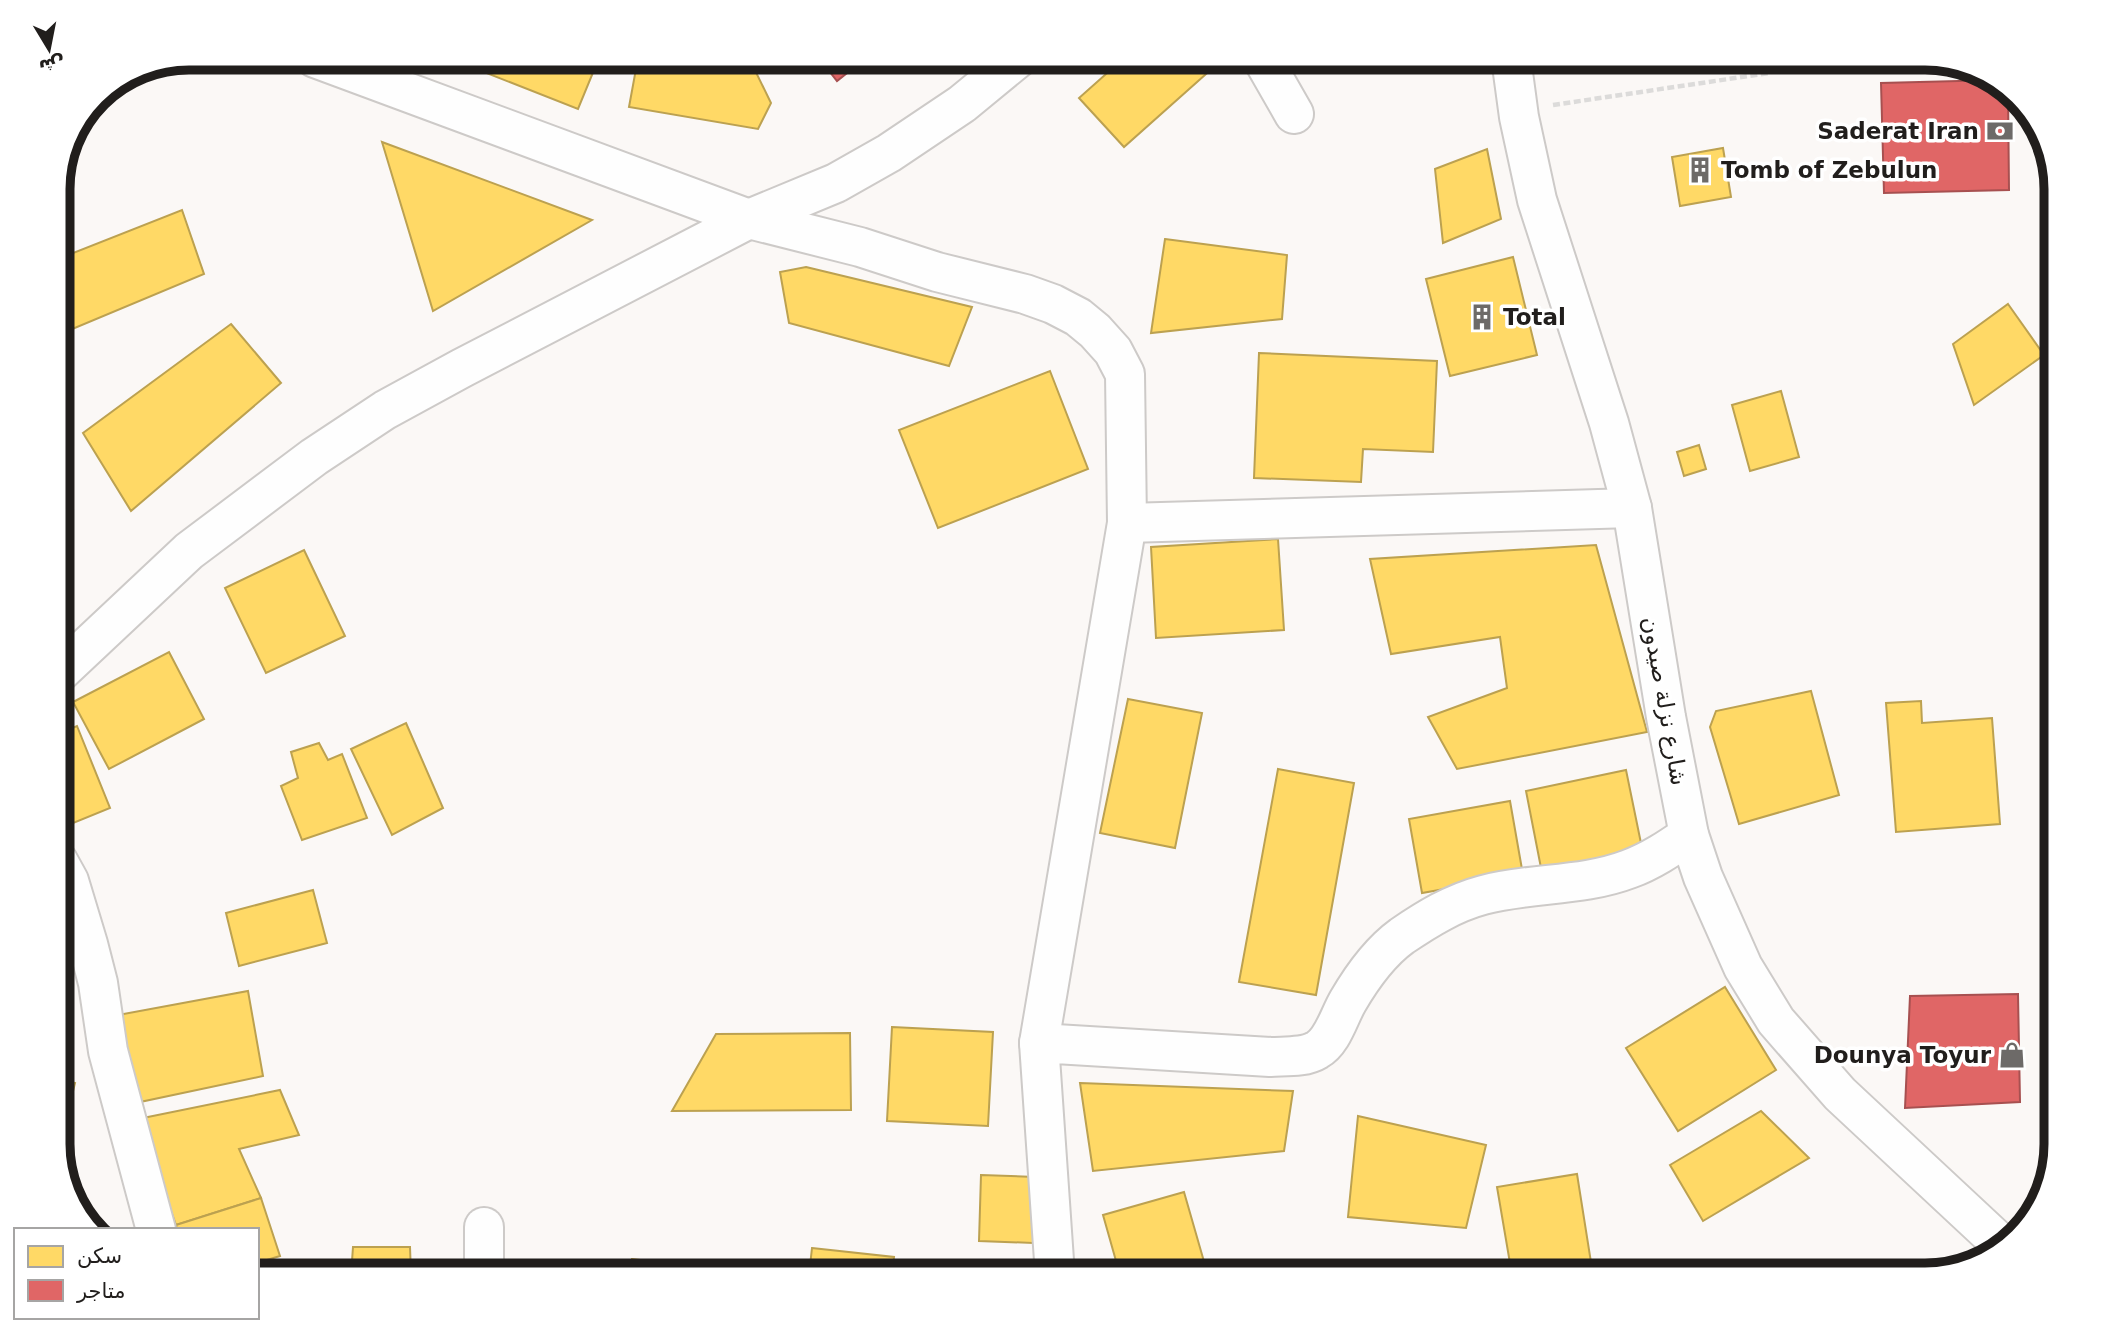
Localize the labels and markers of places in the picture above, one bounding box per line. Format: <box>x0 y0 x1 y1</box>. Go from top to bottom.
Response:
bank icon: Saderat Iran <box>1985 116 2015 146</box>
place label: Saderat Iran <box>1817 118 1979 144</box>
building icon: Tomb of Zebulun <box>1685 155 1715 185</box>
place label: Tomb of Zebulun <box>1721 157 1937 183</box>
building icon: Total <box>1467 302 1497 332</box>
place label: Total <box>1503 304 1566 330</box>
shop icon: Dounya Toyur <box>1997 1040 2027 1070</box>
place label: Dounya Toyur <box>1814 1042 1992 1068</box>

